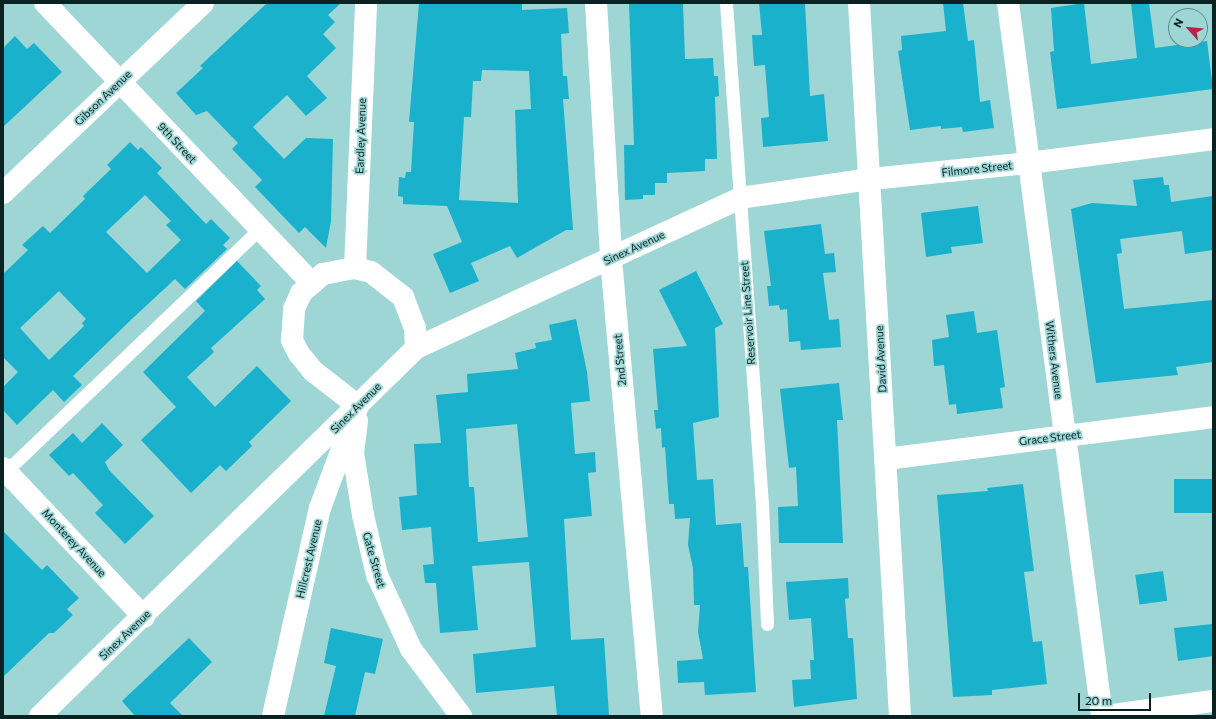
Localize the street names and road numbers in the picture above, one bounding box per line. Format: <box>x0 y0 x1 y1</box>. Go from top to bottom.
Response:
street label: Gibson Avenue <box>72 68 134 128</box>
street label: Eardley Avenue <box>353 98 369 174</box>
street label: 9th Street <box>155 120 199 166</box>
street label: Filmore Street <box>941 159 1013 179</box>
street label: Sinex Avenue <box>601 228 667 268</box>
street label: Reservoir Line Street <box>738 261 758 365</box>
street label: Withers Avenue <box>1043 320 1065 400</box>
street label: David Avenue <box>873 325 889 393</box>
street label: 2nd Street <box>611 334 629 386</box>
street label: Sinex Avenue <box>328 380 384 436</box>
street label: Grace Street <box>1018 428 1082 448</box>
street label: Monterey Avenue <box>39 506 109 580</box>
street label: Hillcrest Avenue <box>294 518 324 600</box>
street label: Gate Street <box>360 531 388 589</box>
street label: Sinex Avenue <box>97 607 153 663</box>

